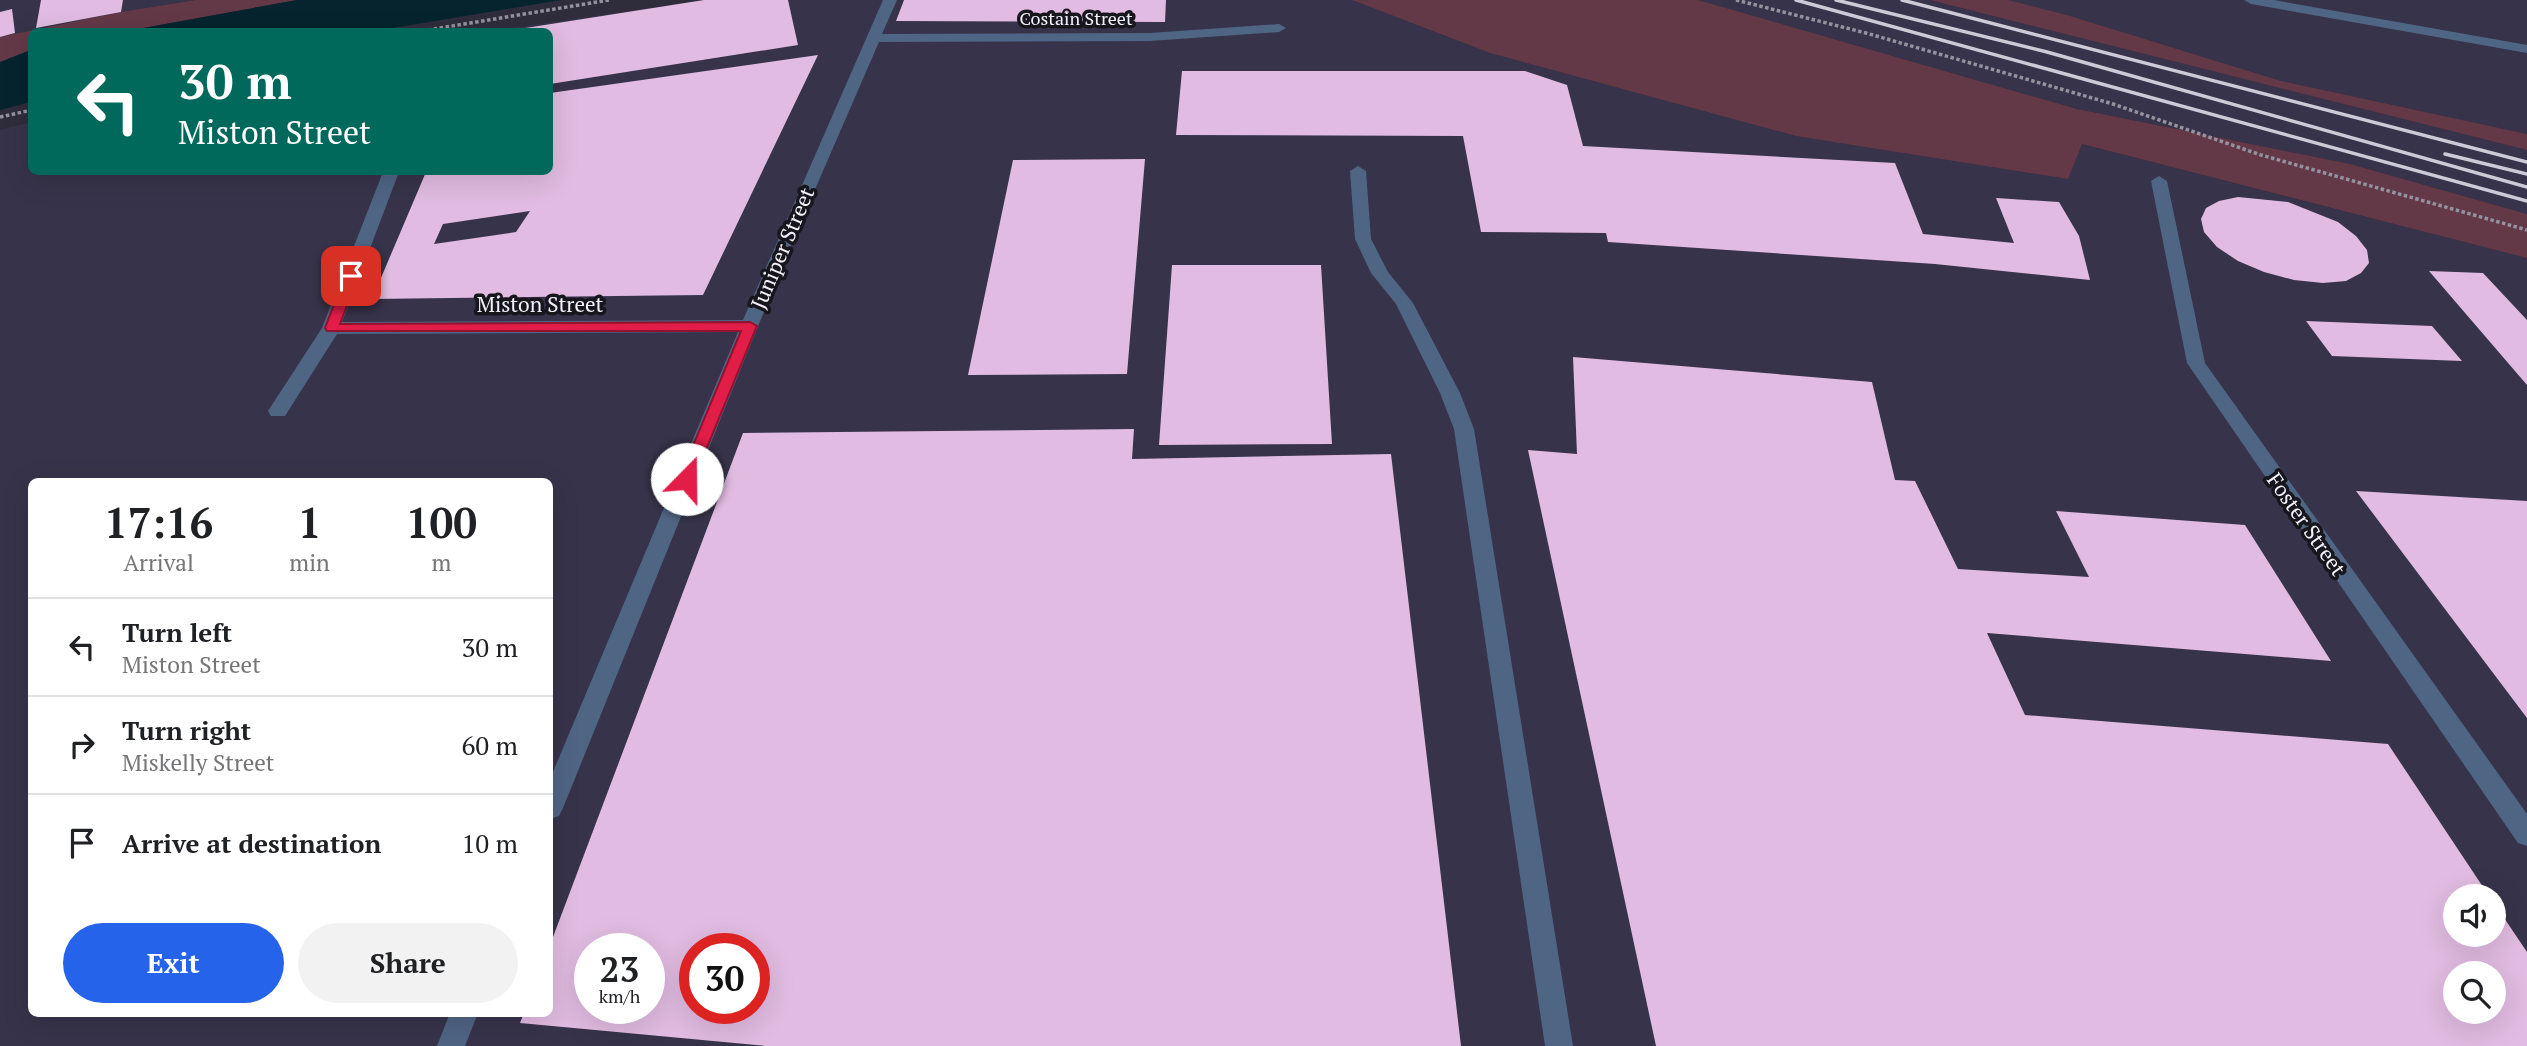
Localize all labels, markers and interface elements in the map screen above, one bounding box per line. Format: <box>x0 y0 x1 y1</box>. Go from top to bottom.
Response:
street label: Costain Street <box>1019 6 1133 30</box>
text: 30 m <box>178 48 292 113</box>
icon: left <box>63 56 154 147</box>
text: Miston Street <box>178 111 371 153</box>
street label: Juniper Street <box>744 183 820 313</box>
pin <box>321 246 381 306</box>
icon: arrive <box>332 257 370 295</box>
street label: Miston Street <box>477 290 604 318</box>
position arrow <box>650 442 724 516</box>
street label: Foster Street <box>2261 467 2353 581</box>
text: 17:16 <box>104 494 213 550</box>
text: 1 <box>298 494 321 550</box>
text: 100 <box>406 494 477 550</box>
text: Arrival <box>123 547 194 578</box>
text: min <box>289 547 330 578</box>
text: m <box>431 547 451 578</box>
text: Turn left <box>122 615 232 649</box>
icon: left <box>63 628 101 666</box>
text: 30 m <box>462 630 518 664</box>
text: Miston Street <box>122 649 261 680</box>
text: Turn right <box>122 713 251 747</box>
icon: right <box>63 726 101 764</box>
text: 60 m <box>462 728 518 762</box>
text: Miskelly Street <box>122 747 274 778</box>
icon: arrive <box>63 824 101 862</box>
text: Arrive at destination <box>122 826 381 860</box>
text: 10 m <box>462 826 518 860</box>
map controls <box>2443 884 2506 1024</box>
button: sound <box>2443 884 2506 947</box>
button: Exit <box>63 923 284 1003</box>
button: Share <box>298 923 518 1003</box>
speed limit sign: 30 <box>679 933 770 1024</box>
text: 23 <box>600 946 639 992</box>
button: search <box>2443 961 2506 1024</box>
text: km/h <box>599 984 640 1008</box>

